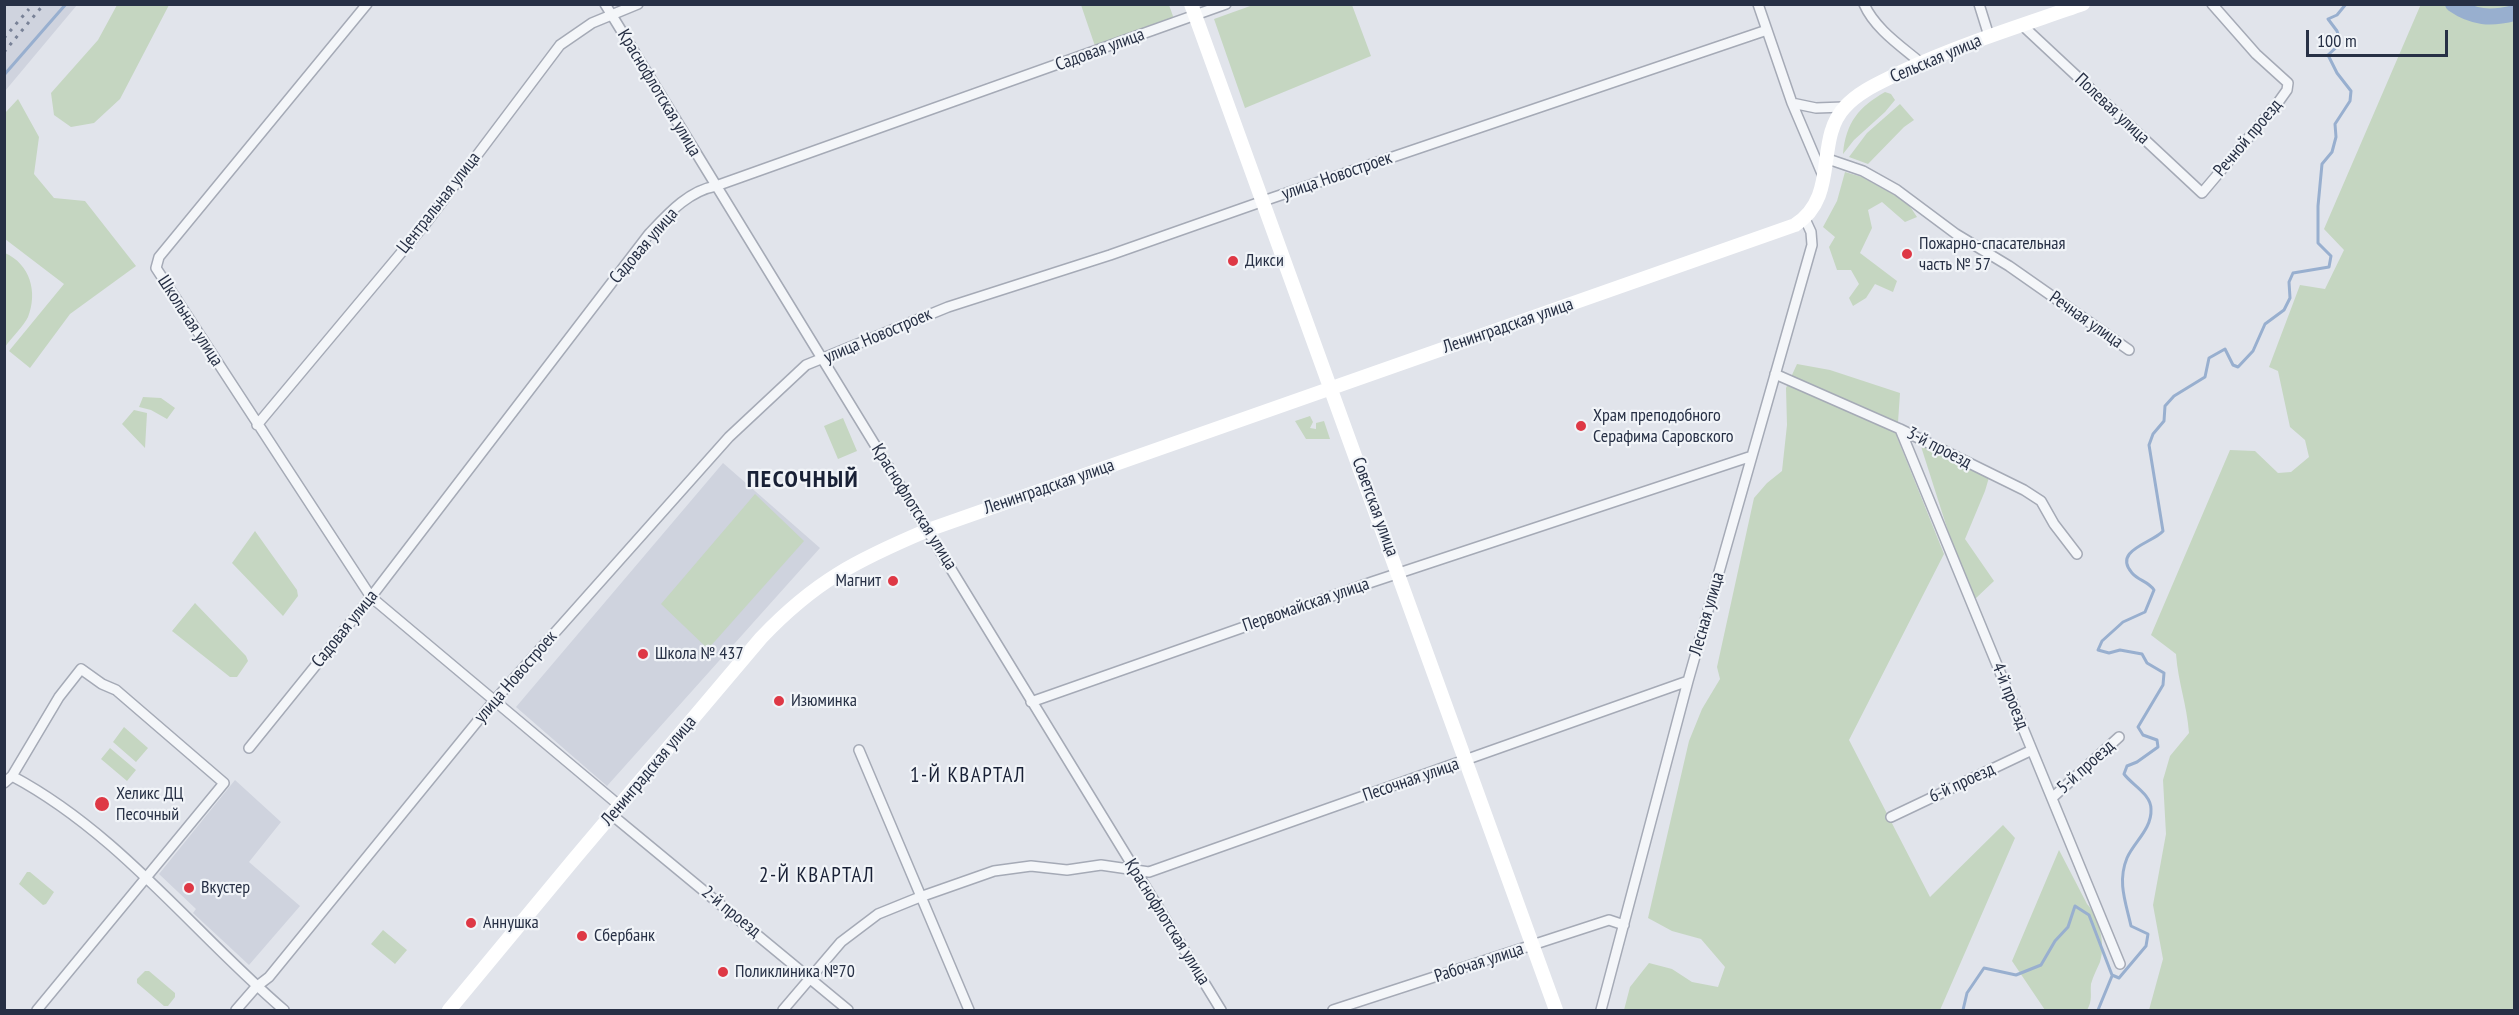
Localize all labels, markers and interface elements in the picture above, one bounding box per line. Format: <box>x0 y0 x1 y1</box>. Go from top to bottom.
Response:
scale bar <box>2309 18 2452 56</box>
street label: Садовая улица <box>1052 24 1148 76</box>
street label: Краснофлотская улица <box>613 26 705 160</box>
text: 100 m <box>2317 29 2357 52</box>
street label: Сельская улица <box>1887 30 1985 88</box>
street label: Полевая улица <box>2070 69 2154 149</box>
street label: Речной проезд <box>2209 95 2287 181</box>
street label: улица Новостроек <box>1279 147 1395 205</box>
street label: Центральная улица <box>393 148 485 258</box>
street label: Садовая улица <box>605 204 683 288</box>
place label: Пожарно-спасательная часть № 57 <box>1919 233 2065 276</box>
marker: Пожарно-спасательная часть № 57 <box>1900 247 1914 261</box>
place label: Дикси <box>1245 250 1284 272</box>
marker: Дикси <box>1226 254 1240 268</box>
street label: Школьная улица <box>153 272 227 370</box>
street label: Речная улица <box>2045 287 2127 353</box>
street label: Ленинградская улица <box>1440 294 1576 358</box>
street label: улица Новостроек <box>821 304 935 368</box>
place label: Храм преподобного Серафима Саровского <box>1593 405 1734 448</box>
marker: Храм преподобного Серафима Саровского <box>1574 419 1588 433</box>
street label: 3-й проезд <box>1903 422 1975 474</box>
street label: Краснофлотская улица <box>867 440 961 574</box>
street label: Советская улица <box>1347 454 1403 560</box>
street label: Ленинградская улица <box>981 455 1117 519</box>
district label: ПЕСОЧНЫЙ <box>747 466 859 494</box>
place label: Магнит <box>836 570 881 592</box>
street label: Лесная улица <box>1685 570 1729 658</box>
street label: Первомайская улица <box>1240 573 1372 637</box>
marker: Магнит <box>886 574 900 588</box>
street label: Садовая улица <box>307 586 383 672</box>
street label: улица Новостроек <box>470 626 562 728</box>
place label: Школа № 437 <box>655 643 743 665</box>
marker: Школа № 437 <box>636 647 650 661</box>
street label: 4-й проезд <box>1987 659 2033 733</box>
place label: Изюминка <box>791 690 857 712</box>
marker: Изюминка <box>772 694 786 708</box>
street label: Ленинградская улица <box>597 712 701 830</box>
street label: 5-й проезд <box>2053 736 2119 798</box>
street label: Песочная улица <box>1360 753 1462 807</box>
street label: 6-й проезд <box>1926 758 1998 808</box>
district label: 1-Й КВАРТАЛ <box>910 763 1026 789</box>
place label: Хеликс ДЦ Песочный <box>116 783 184 826</box>
marker: Хеликс ДЦ Песочный <box>93 795 111 813</box>
street label: Краснофлотская улица <box>1120 855 1214 989</box>
district label: 2-Й КВАРТАЛ <box>759 863 875 889</box>
place label: Вкустер <box>201 877 250 899</box>
marker: Вкустер <box>182 881 196 895</box>
street label: 2-й проезд <box>697 882 765 942</box>
place label: Аннушка <box>483 912 539 934</box>
marker: Аннушка <box>464 916 478 930</box>
place label: Сбербанк <box>594 925 655 947</box>
marker: Сбербанк <box>575 929 589 943</box>
street label: Рабочая улица <box>1432 938 1526 988</box>
place label: Поликлиника №70 <box>735 961 855 983</box>
marker: Поликлиника №70 <box>716 965 730 979</box>

